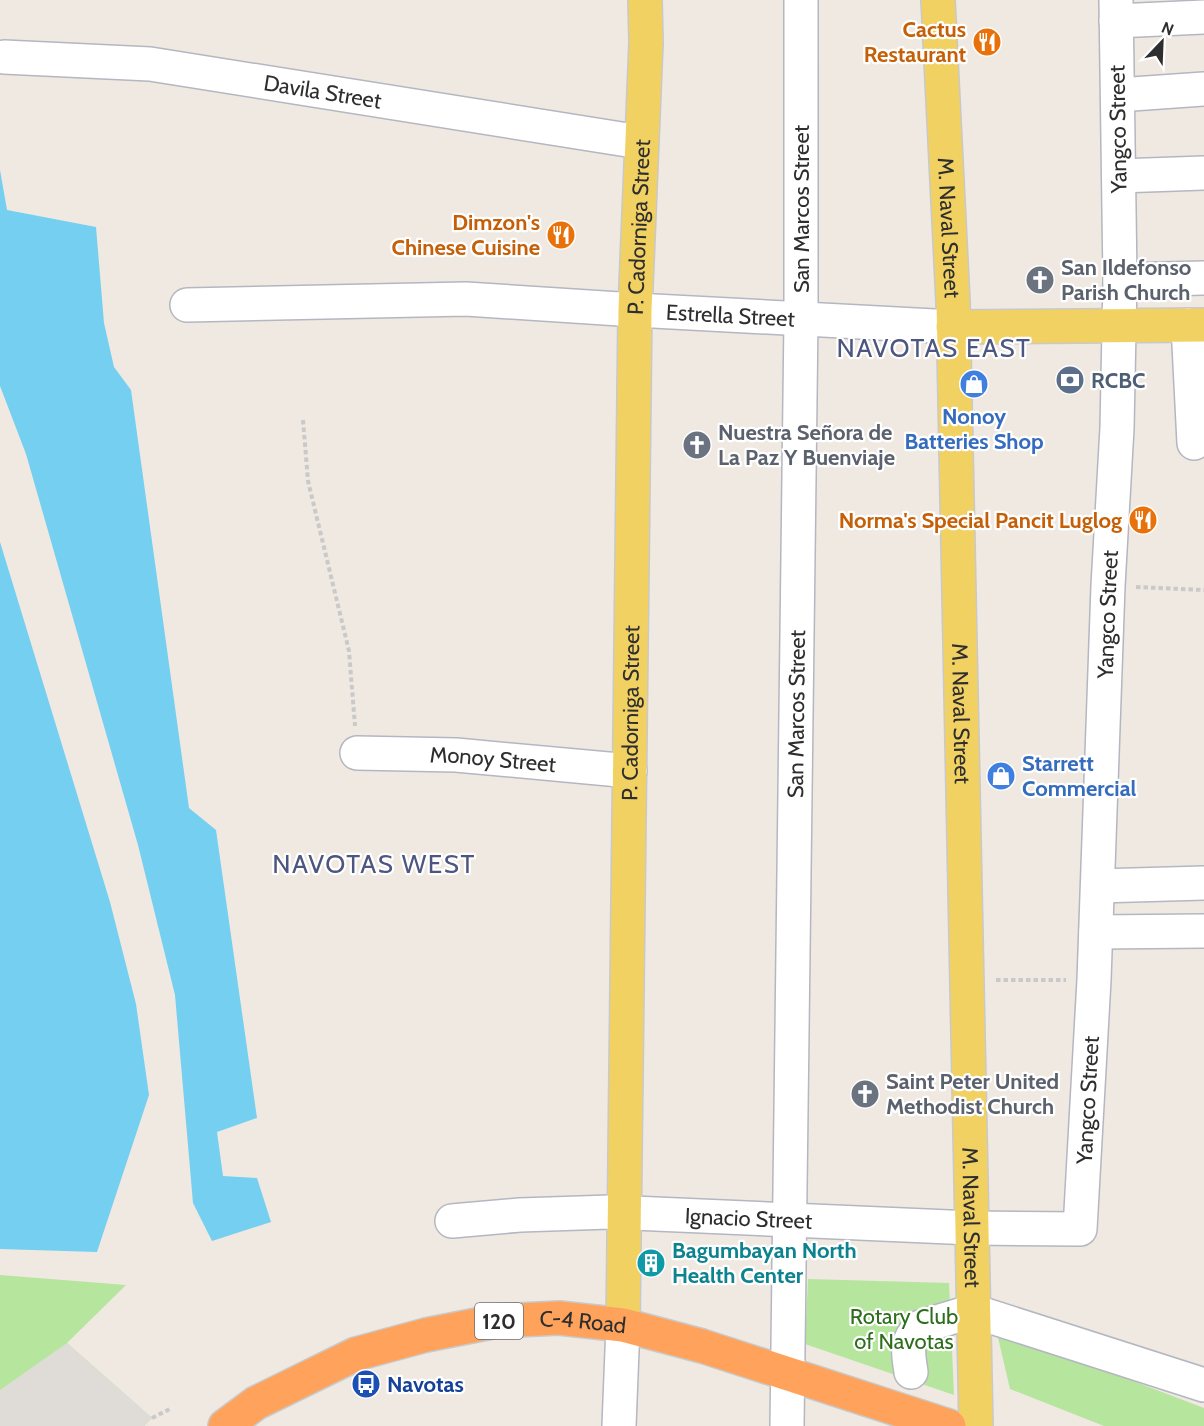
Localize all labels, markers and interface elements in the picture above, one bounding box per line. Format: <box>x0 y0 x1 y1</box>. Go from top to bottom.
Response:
north arrow <box>1132 12 1192 72</box>
place label: Cactus Restaurant <box>864 16 966 68</box>
text: N <box>1159 18 1177 40</box>
restaurant icon: Cactus Restaurant <box>971 26 1003 58</box>
street label: Yangco Street <box>1103 64 1133 194</box>
street label: Davila Street <box>262 69 384 114</box>
street label: San Marcos Street <box>788 124 815 293</box>
street label: P. Cadorniga Street <box>621 138 656 316</box>
street label: M. Naval Street <box>932 157 966 299</box>
place label: Dimzon's Chinese Cuisine <box>392 209 540 261</box>
restaurant icon: Dimzon's Chinese Cuisine <box>545 219 577 251</box>
place label: San Ildefonso Parish Church <box>1061 254 1191 306</box>
church icon: San Ildefonso Parish Church <box>1024 264 1056 296</box>
street label: Estrella Street <box>665 298 796 332</box>
district label: NAVOTAS EAST <box>837 332 1031 364</box>
bank icon: RCBC <box>1054 364 1086 396</box>
place label: RCBC <box>1091 367 1145 394</box>
shop icon: Nonoy Batteries Shop <box>958 368 990 400</box>
place label: Nonoy Batteries Shop <box>904 403 1044 455</box>
place label: Nuestra Señora de La Paz Y Buenviaje <box>718 419 895 471</box>
church icon: Nuestra Señora de La Paz Y Buenviaje <box>681 429 713 461</box>
restaurant icon: Norma's Special Pancit Luglog <box>1127 504 1159 536</box>
place label: Norma's Special Pancit Luglog <box>839 507 1122 534</box>
street label: Yangco Street <box>1091 549 1124 680</box>
street label: P. Cadorniga Street <box>616 624 645 801</box>
street label: San Marcos Street <box>781 629 811 798</box>
street label: M. Naval Street <box>946 643 976 785</box>
street label: Monoy Street <box>429 741 558 778</box>
place label: Starrett Commercial <box>1022 750 1137 802</box>
shop icon: Starrett Commercial <box>985 760 1017 792</box>
district label: NAVOTAS WEST <box>272 848 476 880</box>
street label: Yangco Street <box>1070 1034 1104 1166</box>
place label: Saint Peter United Methodist Church <box>886 1068 1059 1120</box>
church icon: Saint Peter United Methodist Church <box>849 1078 881 1110</box>
street label: M. Naval Street <box>957 1147 987 1289</box>
street label: Ignacio Street <box>684 1202 813 1234</box>
place label: Bagumbayan North Health Center <box>672 1237 857 1289</box>
building icon: Bagumbayan North Health Center <box>635 1247 667 1279</box>
road number: 120 <box>475 1303 523 1339</box>
park label: Rotary Club of Navotas <box>850 1303 958 1355</box>
street label: C-4 Road <box>539 1304 628 1339</box>
bus stop icon: Navotas <box>350 1368 382 1400</box>
place label: Navotas <box>387 1371 464 1398</box>

